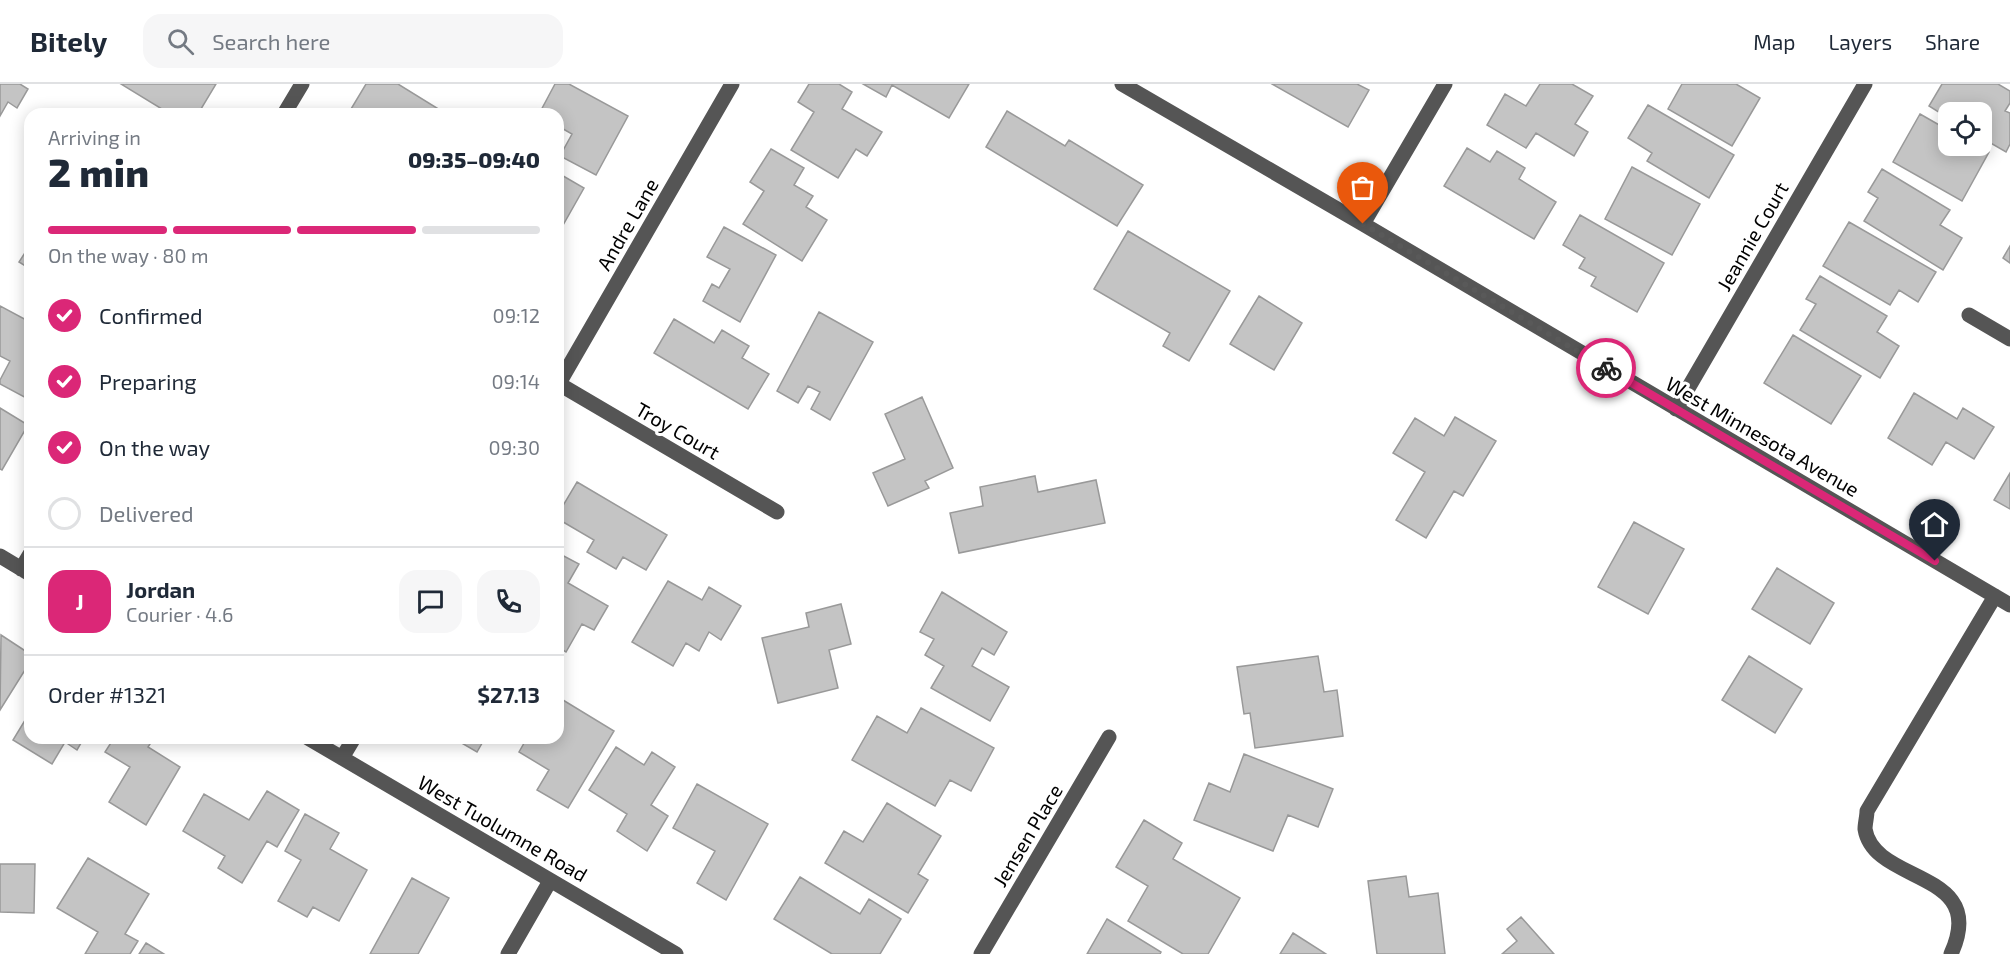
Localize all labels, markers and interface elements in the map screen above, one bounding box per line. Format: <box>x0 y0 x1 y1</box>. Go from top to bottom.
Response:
search box <box>143 14 563 68</box>
text: Bitely <box>30 24 107 58</box>
icon: search <box>164 25 197 58</box>
text: Search here <box>212 28 330 54</box>
text: Map <box>1753 29 1795 54</box>
text: Layers <box>1828 29 1892 54</box>
text: Share <box>1925 29 1980 54</box>
map controls <box>1938 102 1992 156</box>
button: locate <box>1938 102 1992 156</box>
text: Arriving in <box>48 125 141 149</box>
text: 09:35–09:40 <box>408 146 540 172</box>
text: 2 min <box>48 148 149 195</box>
pin <box>1337 162 1388 224</box>
icon: bag <box>1346 171 1379 204</box>
street label: Andre Lane <box>591 174 663 274</box>
street label: Jeannie Court <box>1711 177 1793 295</box>
text: On the way · 80 m <box>48 243 208 267</box>
icon: check <box>48 299 81 332</box>
text: Confirmed <box>99 302 203 328</box>
text: 09:12 <box>493 303 540 327</box>
courier <box>1576 338 1636 398</box>
icon: bike <box>1590 352 1623 385</box>
icon: check <box>48 365 81 398</box>
text: Preparing <box>99 368 197 394</box>
text: 09:14 <box>492 369 540 393</box>
street label: West Minnesota Avenue <box>1662 371 1864 501</box>
street label: Troy Court <box>632 396 725 464</box>
icon: check <box>48 431 81 464</box>
text: On the way <box>99 434 210 460</box>
text: 09:30 <box>489 435 540 459</box>
pin <box>1909 499 1960 561</box>
text: Delivered <box>99 500 194 526</box>
icon: home <box>1918 508 1951 541</box>
button: chat <box>399 570 462 633</box>
button: phone <box>477 570 540 633</box>
text: Jordan <box>126 576 195 602</box>
text: J <box>75 588 84 614</box>
text: Courier · 4.6 <box>126 602 233 626</box>
text: Order #1321 <box>48 681 166 707</box>
text: $27.13 <box>477 681 540 707</box>
street label: West Tuolumne Road <box>414 770 592 886</box>
street label: Jensen Place <box>987 779 1067 891</box>

